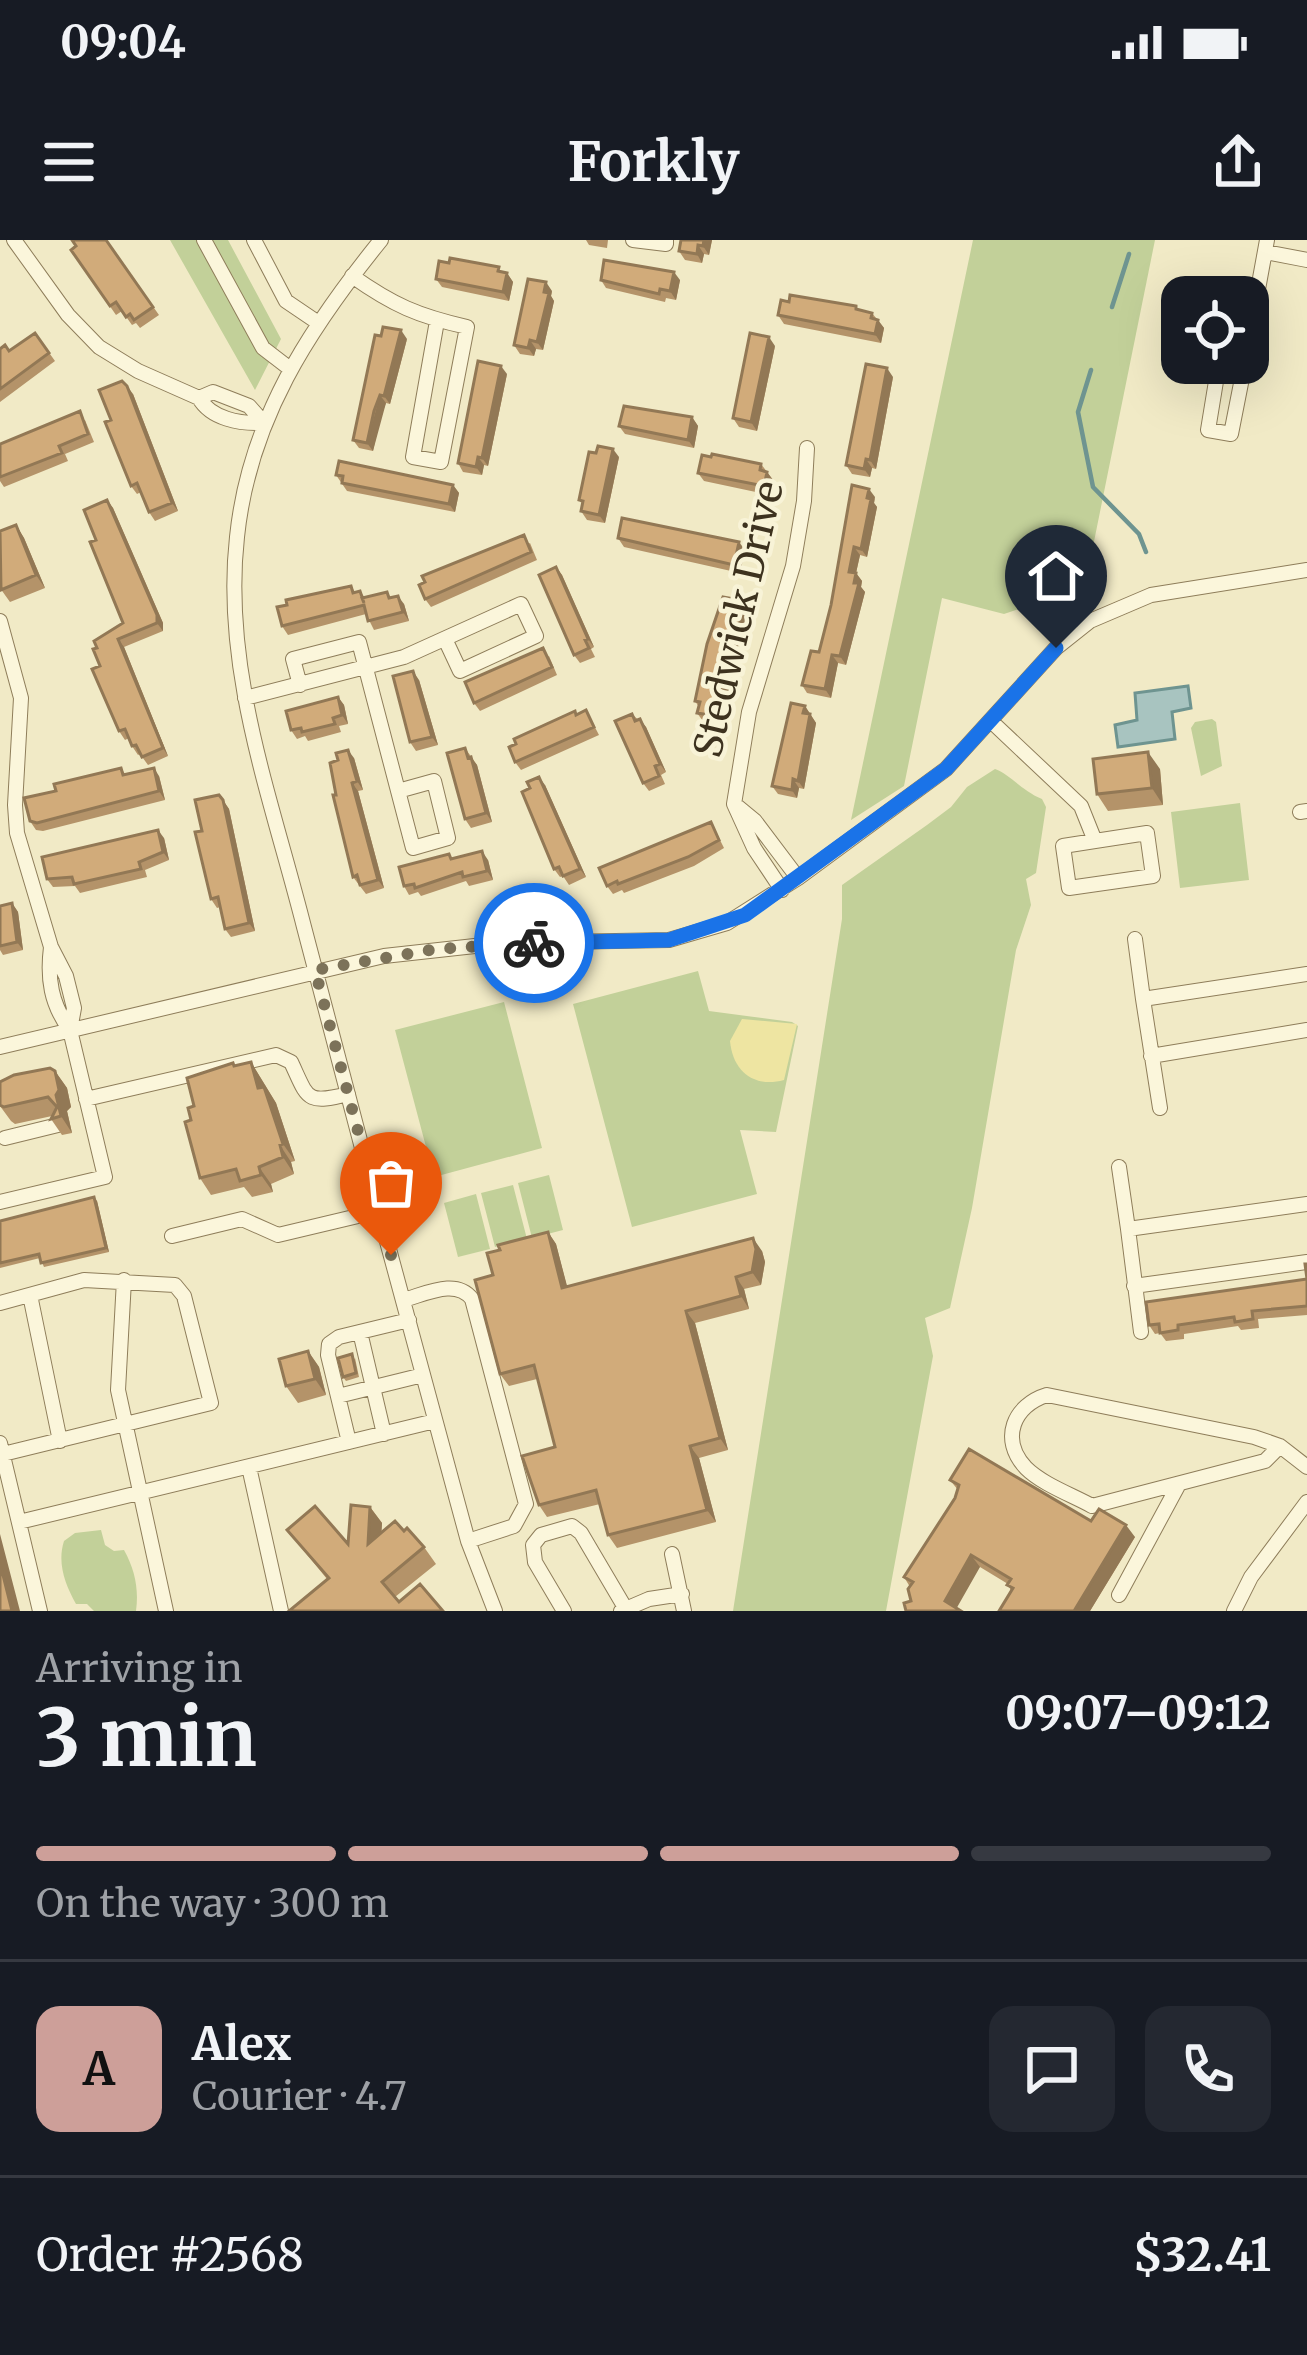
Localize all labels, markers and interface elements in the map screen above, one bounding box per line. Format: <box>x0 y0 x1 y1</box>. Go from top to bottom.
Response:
text: 09:04 <box>60 14 186 70</box>
text: Forkly <box>567 128 740 196</box>
icon: menu <box>36 129 102 195</box>
icon: share <box>1205 129 1271 195</box>
map controls <box>1161 276 1269 384</box>
button: locate <box>1161 276 1269 384</box>
street label: Stedwick Drive <box>683 476 794 762</box>
pin <box>1005 525 1107 648</box>
icon: home <box>1023 543 1089 609</box>
courier <box>474 883 594 1003</box>
icon: bike <box>501 910 567 976</box>
pin <box>340 1132 442 1255</box>
icon: bag <box>358 1150 424 1216</box>
text: Arriving in <box>36 1644 243 1693</box>
text: 09:07–09:12 <box>1005 1685 1271 1741</box>
text: 3 min <box>36 1689 257 1787</box>
text: On the way · 300 m <box>36 1879 389 1928</box>
button: chat <box>989 2006 1115 2132</box>
button: phone <box>1145 2006 1271 2132</box>
text: Alex <box>192 2016 291 2072</box>
text: A <box>83 2041 115 2097</box>
text: Courier · 4.7 <box>192 2072 407 2121</box>
text: Order #2568 <box>36 2227 304 2283</box>
text: $32.41 <box>1133 2227 1271 2283</box>

